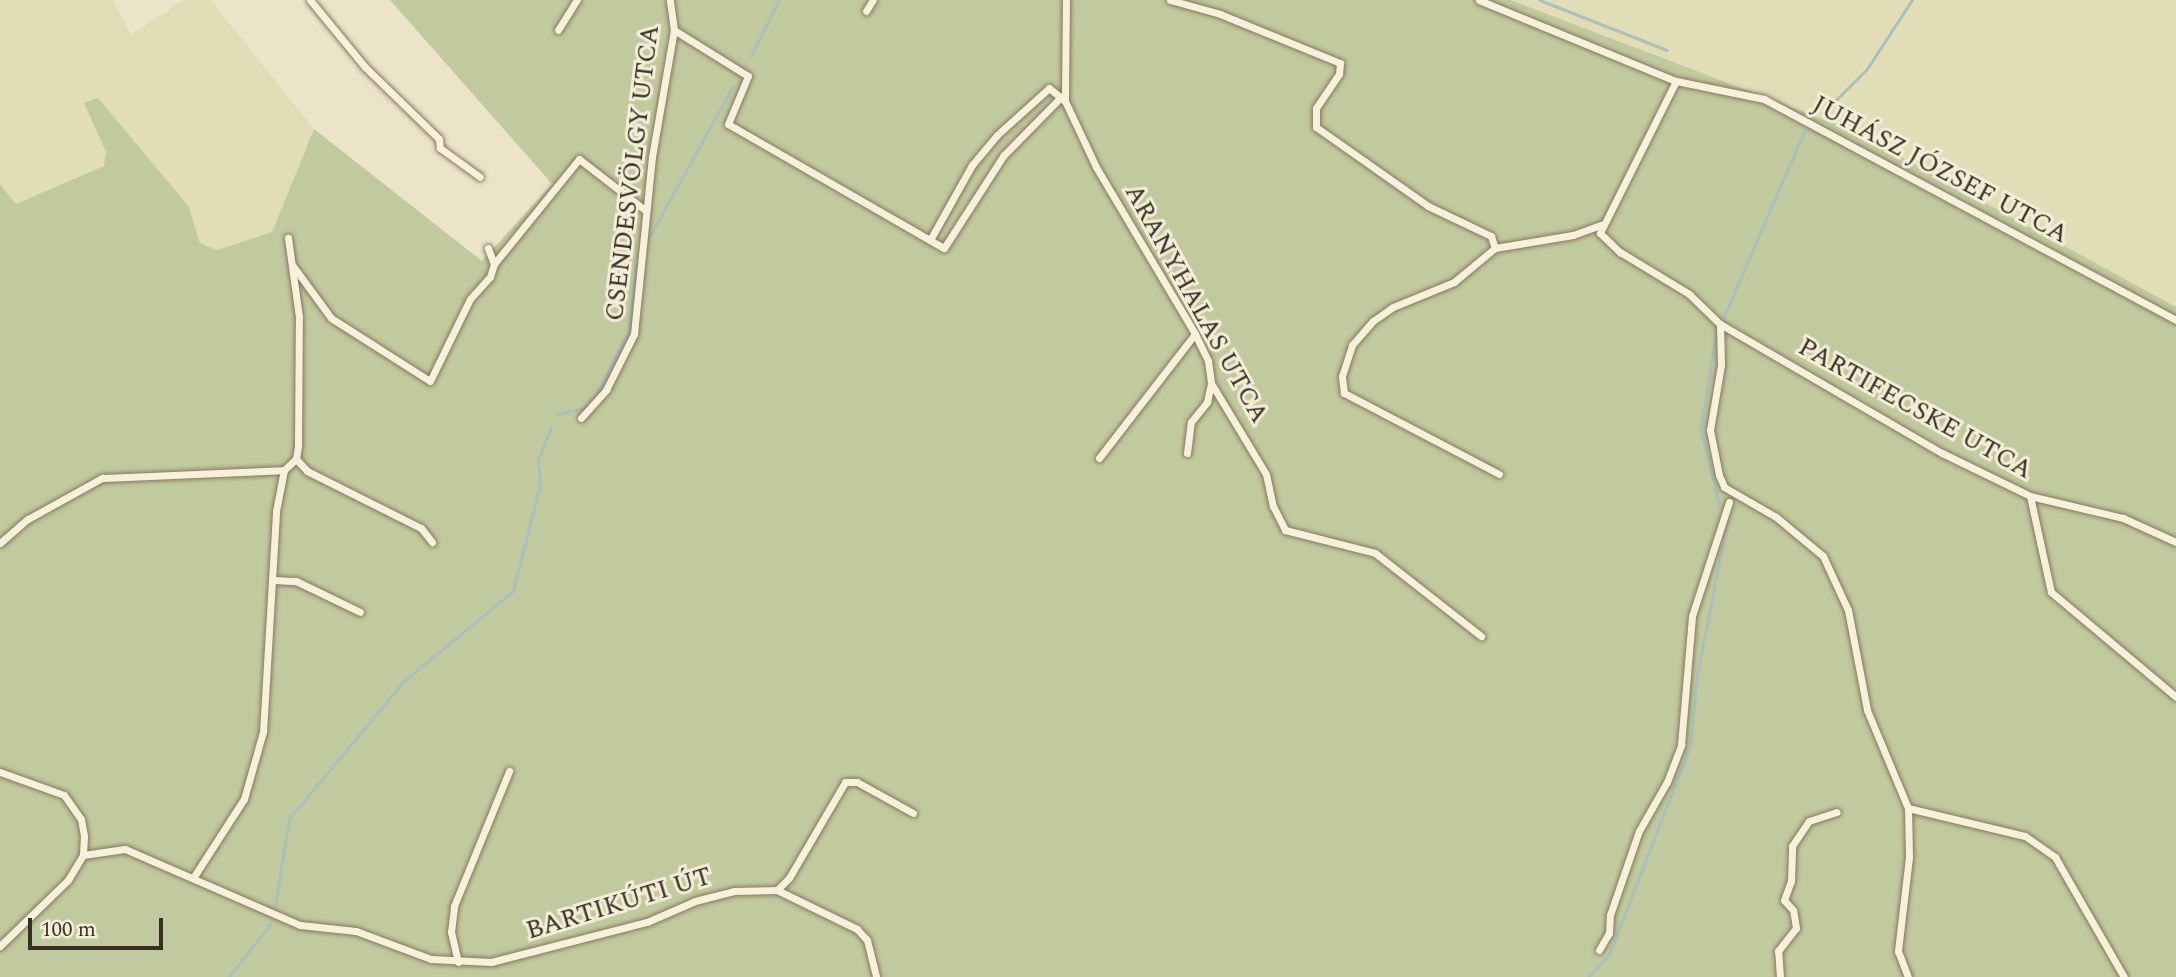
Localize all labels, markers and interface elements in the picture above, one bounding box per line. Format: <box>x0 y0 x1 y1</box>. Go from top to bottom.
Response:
street label: CSENDESVÖLGY UTCA <box>599 23 667 323</box>
street label: JUHÁSZ JÓZSEF UTCA <box>1807 89 2073 251</box>
street label: ARANYHALAS UTCA <box>1117 179 1275 429</box>
street label: PARTIFECSKE UTCA <box>1793 332 2037 486</box>
street label: BARTIKÚTI ÚT <box>522 861 716 947</box>
scale bar <box>32 904 166 948</box>
text: 100 m <box>41 914 96 946</box>

